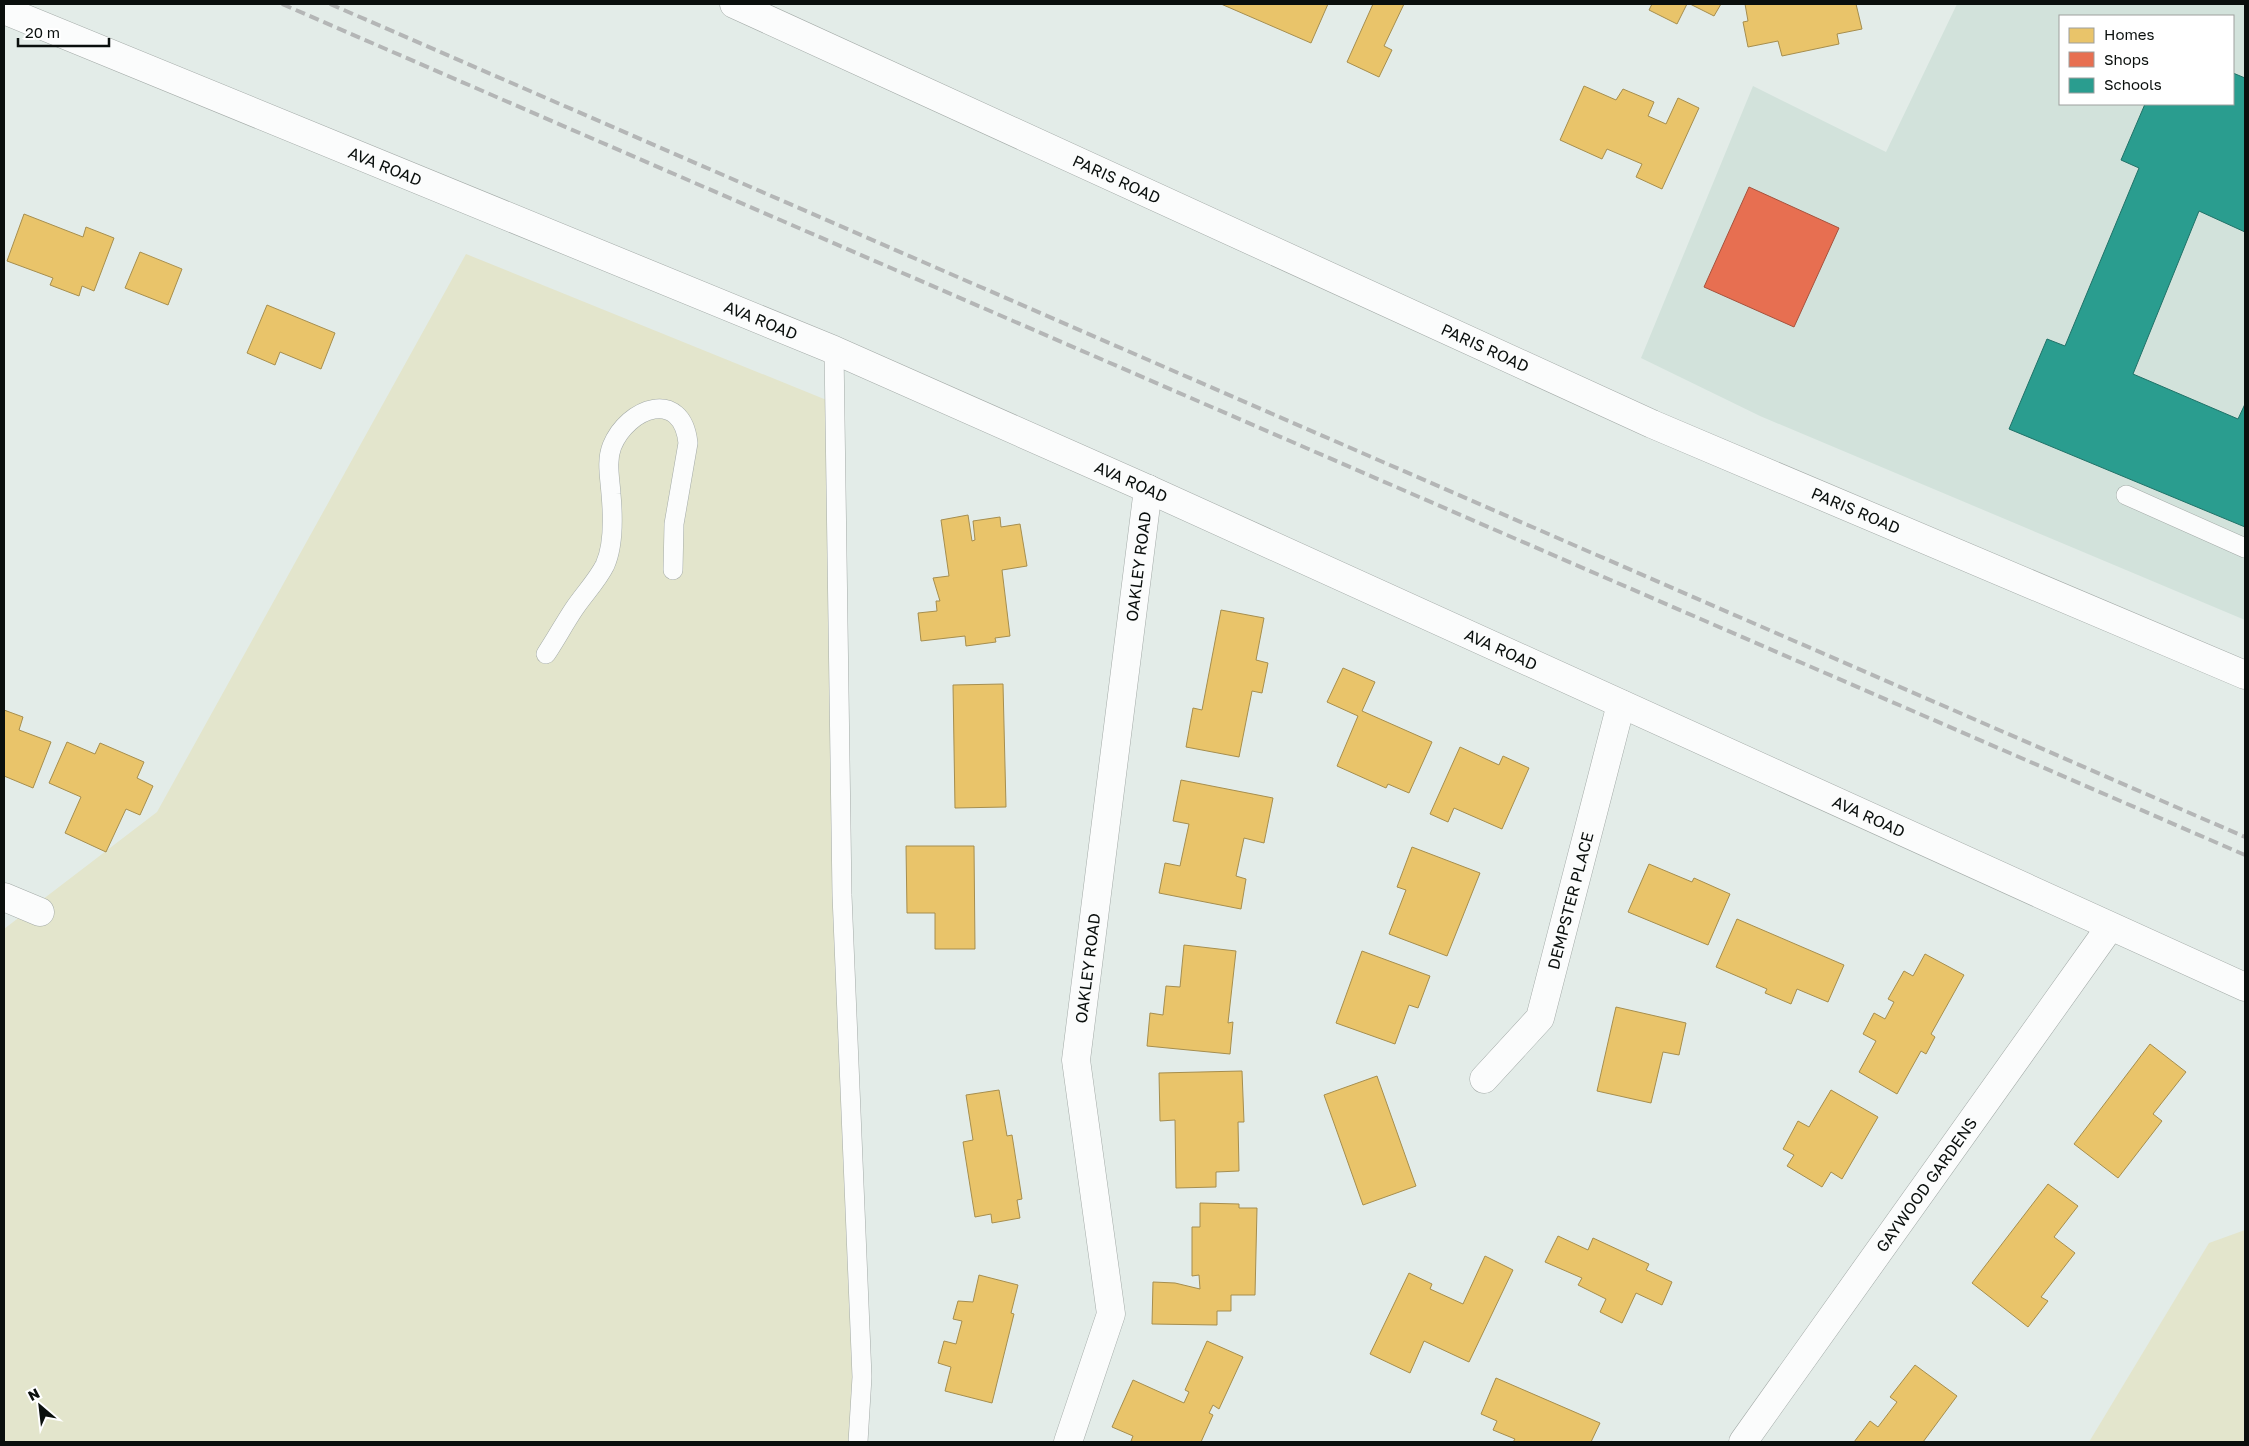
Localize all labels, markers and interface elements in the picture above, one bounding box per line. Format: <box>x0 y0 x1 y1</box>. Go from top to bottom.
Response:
scale bar <box>18 15 109 47</box>
legend <box>2059 15 2234 105</box>
text: 20 m <box>25 23 60 41</box>
text: Homes <box>2104 25 2154 43</box>
text: Shops <box>2104 50 2149 68</box>
text: Schools <box>2104 75 2162 93</box>
street label: AVA ROAD <box>346 142 425 190</box>
street label: PARIS ROAD <box>1070 150 1164 208</box>
street label: AVA ROAD <box>721 296 801 344</box>
street label: PARIS ROAD <box>1438 319 1532 376</box>
street label: AVA ROAD <box>1092 457 1171 507</box>
street label: PARIS ROAD <box>1809 483 1903 538</box>
street label: OAKLEY ROAD <box>1121 510 1155 623</box>
street label: AVA ROAD <box>1462 624 1540 674</box>
street label: AVA ROAD <box>1829 791 1908 841</box>
street label: DEMPSTER PLACE <box>1543 830 1598 971</box>
street label: OAKLEY ROAD <box>1071 912 1104 1024</box>
street label: GAYWOOD GARDENS <box>1872 1113 1981 1256</box>
north arrow <box>15 1381 65 1431</box>
text: N <box>25 1384 42 1404</box>

